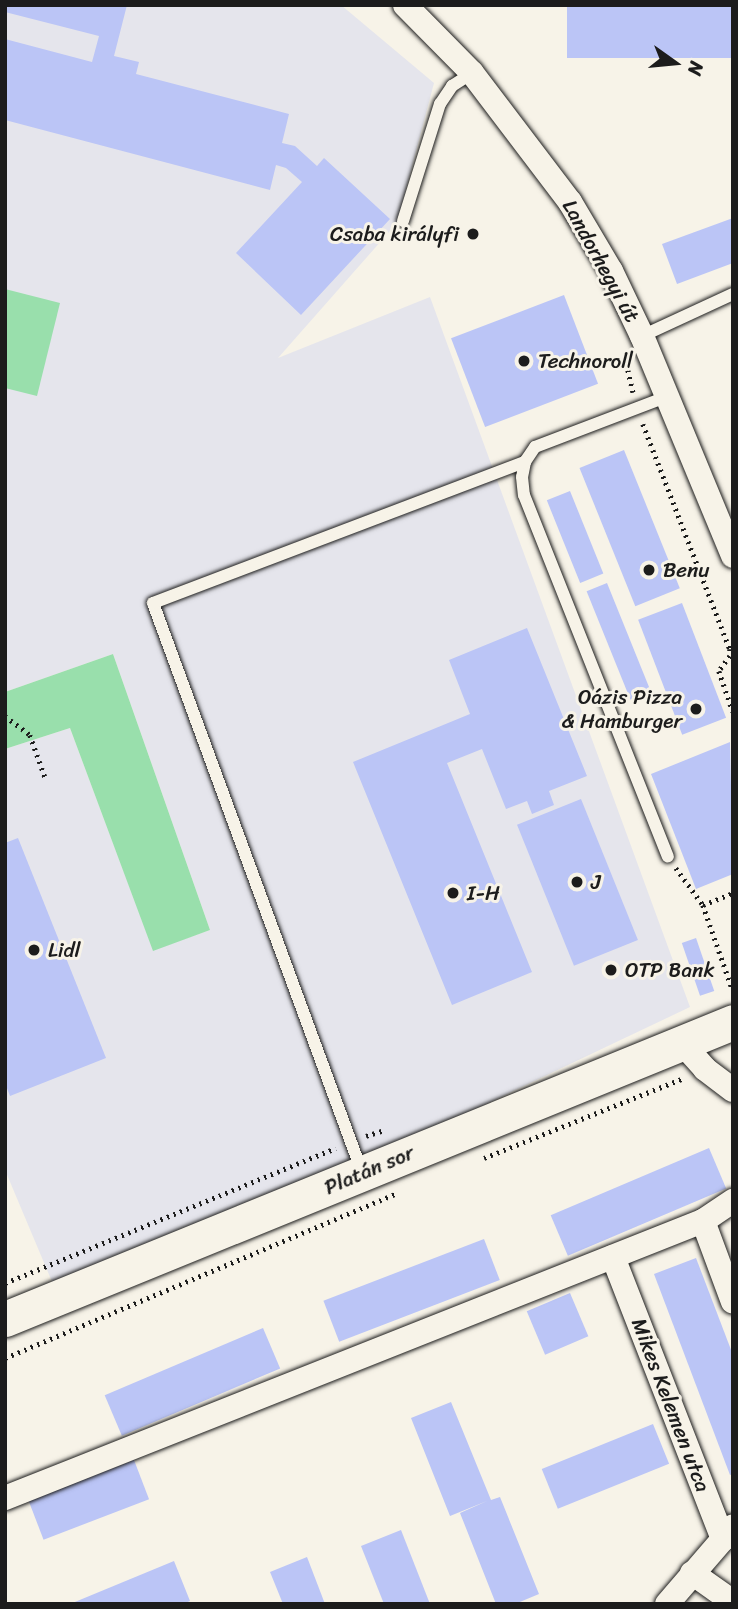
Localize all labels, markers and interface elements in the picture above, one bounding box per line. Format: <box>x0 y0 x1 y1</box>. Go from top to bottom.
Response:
north arrow <box>640 28 710 98</box>
text: N <box>678 58 713 79</box>
street label: Landorhegyi út <box>557 195 645 327</box>
place label: Csaba királyfi <box>330 221 459 247</box>
marker: Csaba királyfi <box>465 226 481 242</box>
place label: Technoroll <box>538 348 633 374</box>
marker: Technoroll <box>516 353 532 369</box>
place label: Benu <box>663 557 710 583</box>
marker: Benu <box>641 562 657 578</box>
place label: Oázis Pizza & Hamburger <box>561 684 682 734</box>
marker: Oázis Pizza & Hamburger <box>688 701 704 717</box>
place label: J <box>591 869 601 895</box>
marker: J <box>569 874 585 890</box>
place label: I-H <box>467 880 500 906</box>
marker: I-H <box>445 885 461 901</box>
place label: Lidl <box>48 937 81 963</box>
marker: Lidl <box>26 942 42 958</box>
place label: OTP Bank <box>625 957 714 983</box>
marker: OTP Bank <box>603 962 619 978</box>
street label: Platán sor <box>320 1140 418 1200</box>
street label: Mikes Kelemen utca <box>626 1314 716 1496</box>

